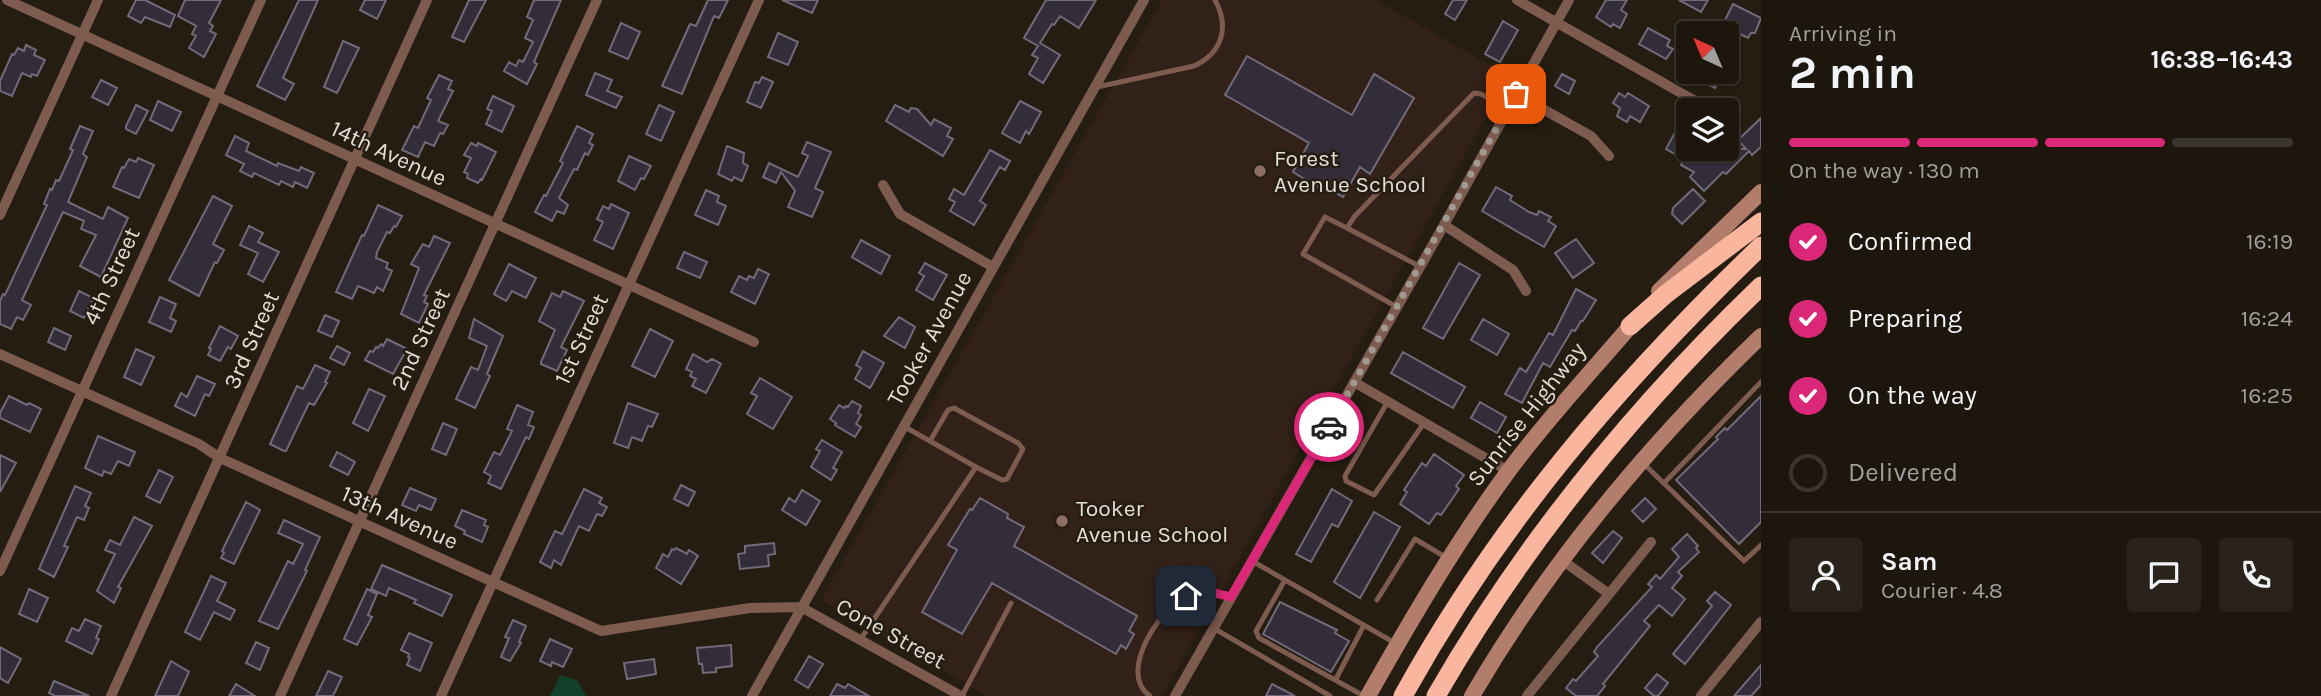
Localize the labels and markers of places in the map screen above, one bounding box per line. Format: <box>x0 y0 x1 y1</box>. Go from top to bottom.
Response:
pin <box>1486 64 1546 124</box>
place label: Forest Avenue School <box>1274 145 1426 198</box>
marker: Forest Avenue School <box>1252 163 1268 179</box>
place label: Tooker Avenue School <box>1076 495 1228 548</box>
marker: Tooker Avenue School <box>1054 513 1070 529</box>
pin <box>1156 566 1216 626</box>

